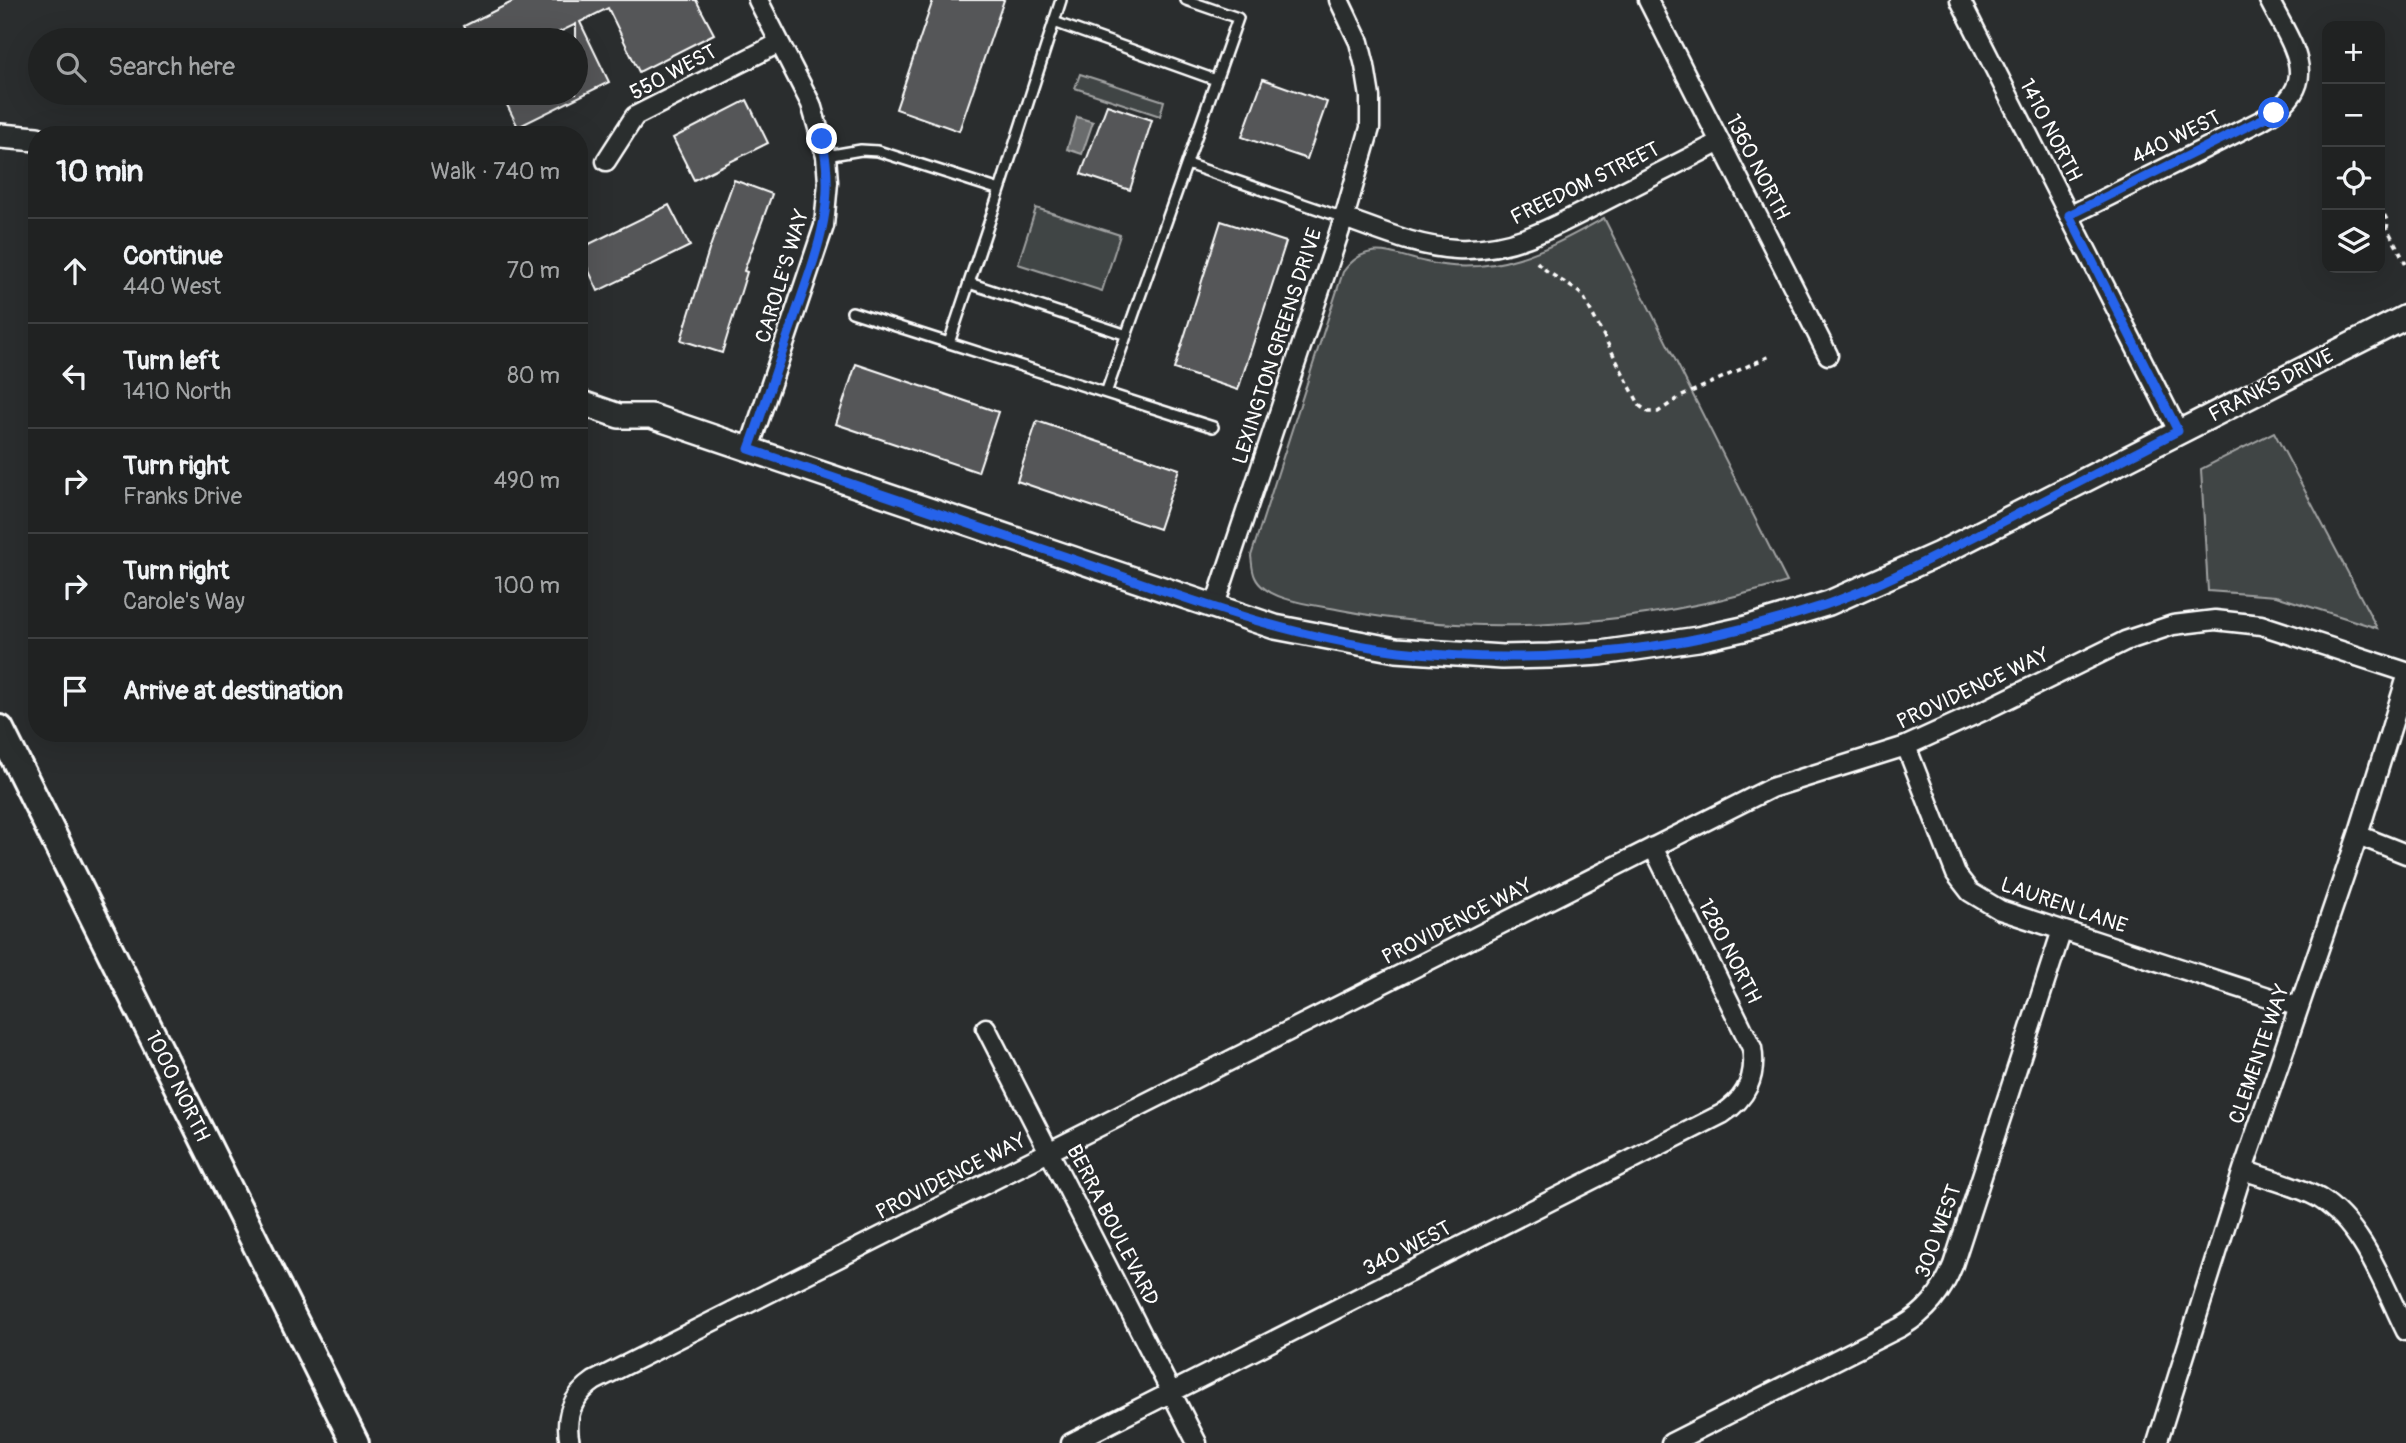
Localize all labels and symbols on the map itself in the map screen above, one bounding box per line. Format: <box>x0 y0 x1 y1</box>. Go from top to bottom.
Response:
street label: 550 WEST <box>625 38 722 107</box>
street label: 1410 NORTH <box>2013 74 2088 186</box>
route start <box>2258 97 2289 128</box>
street label: 440 WEST <box>2127 104 2226 171</box>
street label: 1360 NORTH <box>1719 110 1796 225</box>
route end <box>806 123 837 154</box>
street label: FREEDOM STREET <box>1506 136 1664 231</box>
street label: CAROLE'S WAY <box>749 206 816 346</box>
street label: LEXINGTON GREENS DRIVE <box>1227 225 1328 468</box>
street label: FRANKS DRIVE <box>2204 342 2338 429</box>
street label: PROVIDENCE WAY <box>1893 641 2054 736</box>
street label: LAUREN LANE <box>1997 871 2131 940</box>
street label: PROVIDENCE WAY <box>1377 872 1537 971</box>
street label: 1280 NORTH <box>1692 894 1767 1008</box>
street label: CLEMENTE WAY <box>2223 981 2296 1128</box>
street label: 1000 NORTH <box>139 1026 216 1146</box>
street label: PROVIDENCE WAY <box>871 1127 1031 1226</box>
street label: BERRA BOULEVARD <box>1060 1140 1165 1310</box>
street label: 300 WEST <box>1909 1180 1968 1282</box>
street label: 340 WEST <box>1359 1215 1456 1282</box>

